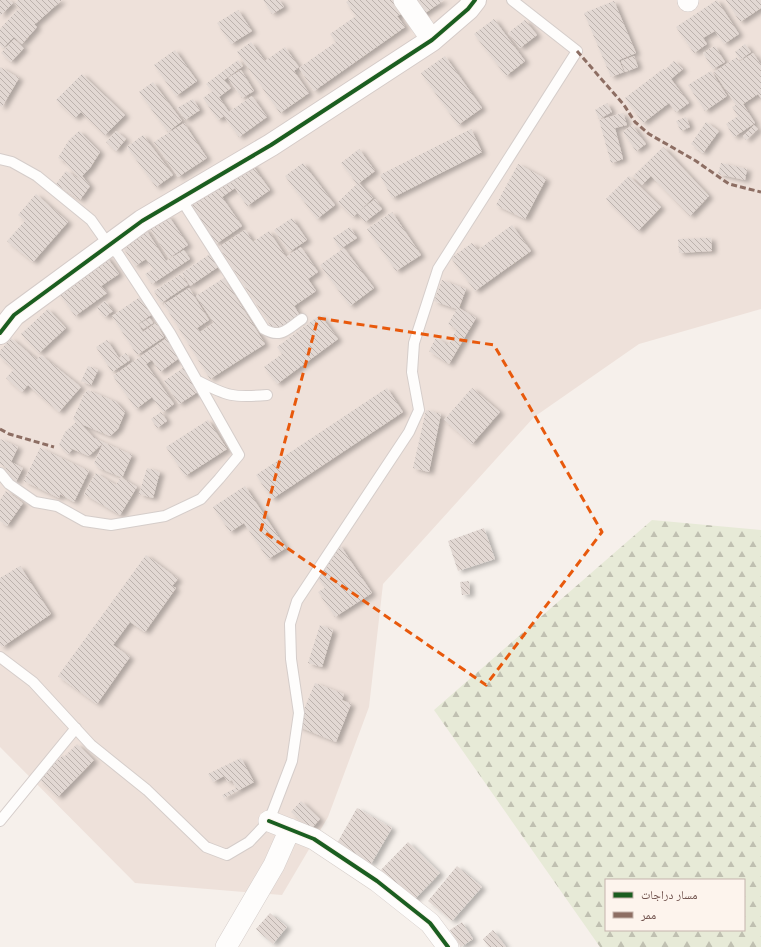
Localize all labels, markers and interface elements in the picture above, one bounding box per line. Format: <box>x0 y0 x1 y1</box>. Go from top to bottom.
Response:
legend <box>605 879 745 931</box>
text: مسار دراجات <box>641 887 698 903</box>
text: ممر <box>640 907 656 923</box>

